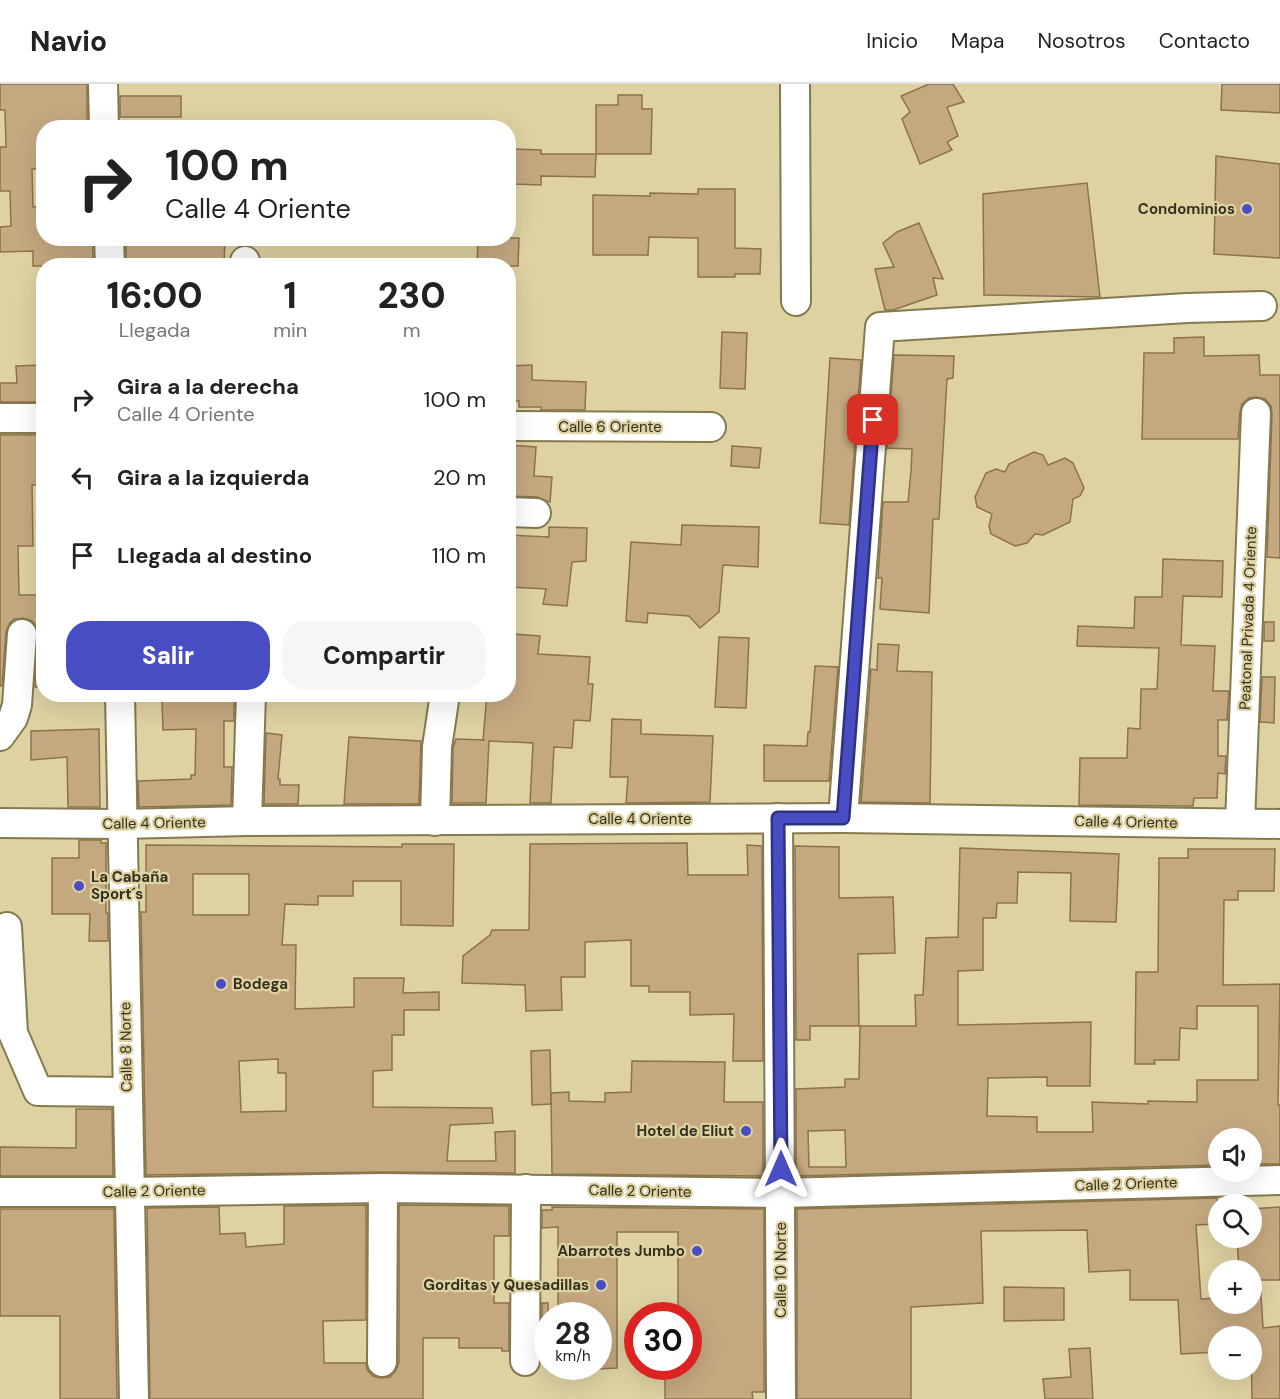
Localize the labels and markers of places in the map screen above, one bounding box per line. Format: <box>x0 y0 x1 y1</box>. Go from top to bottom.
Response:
place label: Condominios <box>1138 199 1235 219</box>
marker: Condominios <box>1240 202 1254 216</box>
pin <box>847 394 898 445</box>
place label: La Cabaña Sport´s <box>91 867 168 904</box>
marker: La Cabaña Sport´s <box>72 879 86 893</box>
place label: Bodega <box>233 974 288 994</box>
marker: Bodega <box>214 977 228 991</box>
place label: Hotel de Eliut <box>637 1121 734 1141</box>
marker: Hotel de Eliut <box>739 1124 753 1138</box>
place label: Abarrotes Jumbo <box>557 1241 685 1261</box>
marker: Abarrotes Jumbo <box>690 1244 704 1258</box>
place label: Gorditas y Quesadillas <box>423 1275 589 1295</box>
marker: Gorditas y Quesadillas <box>594 1278 608 1292</box>

